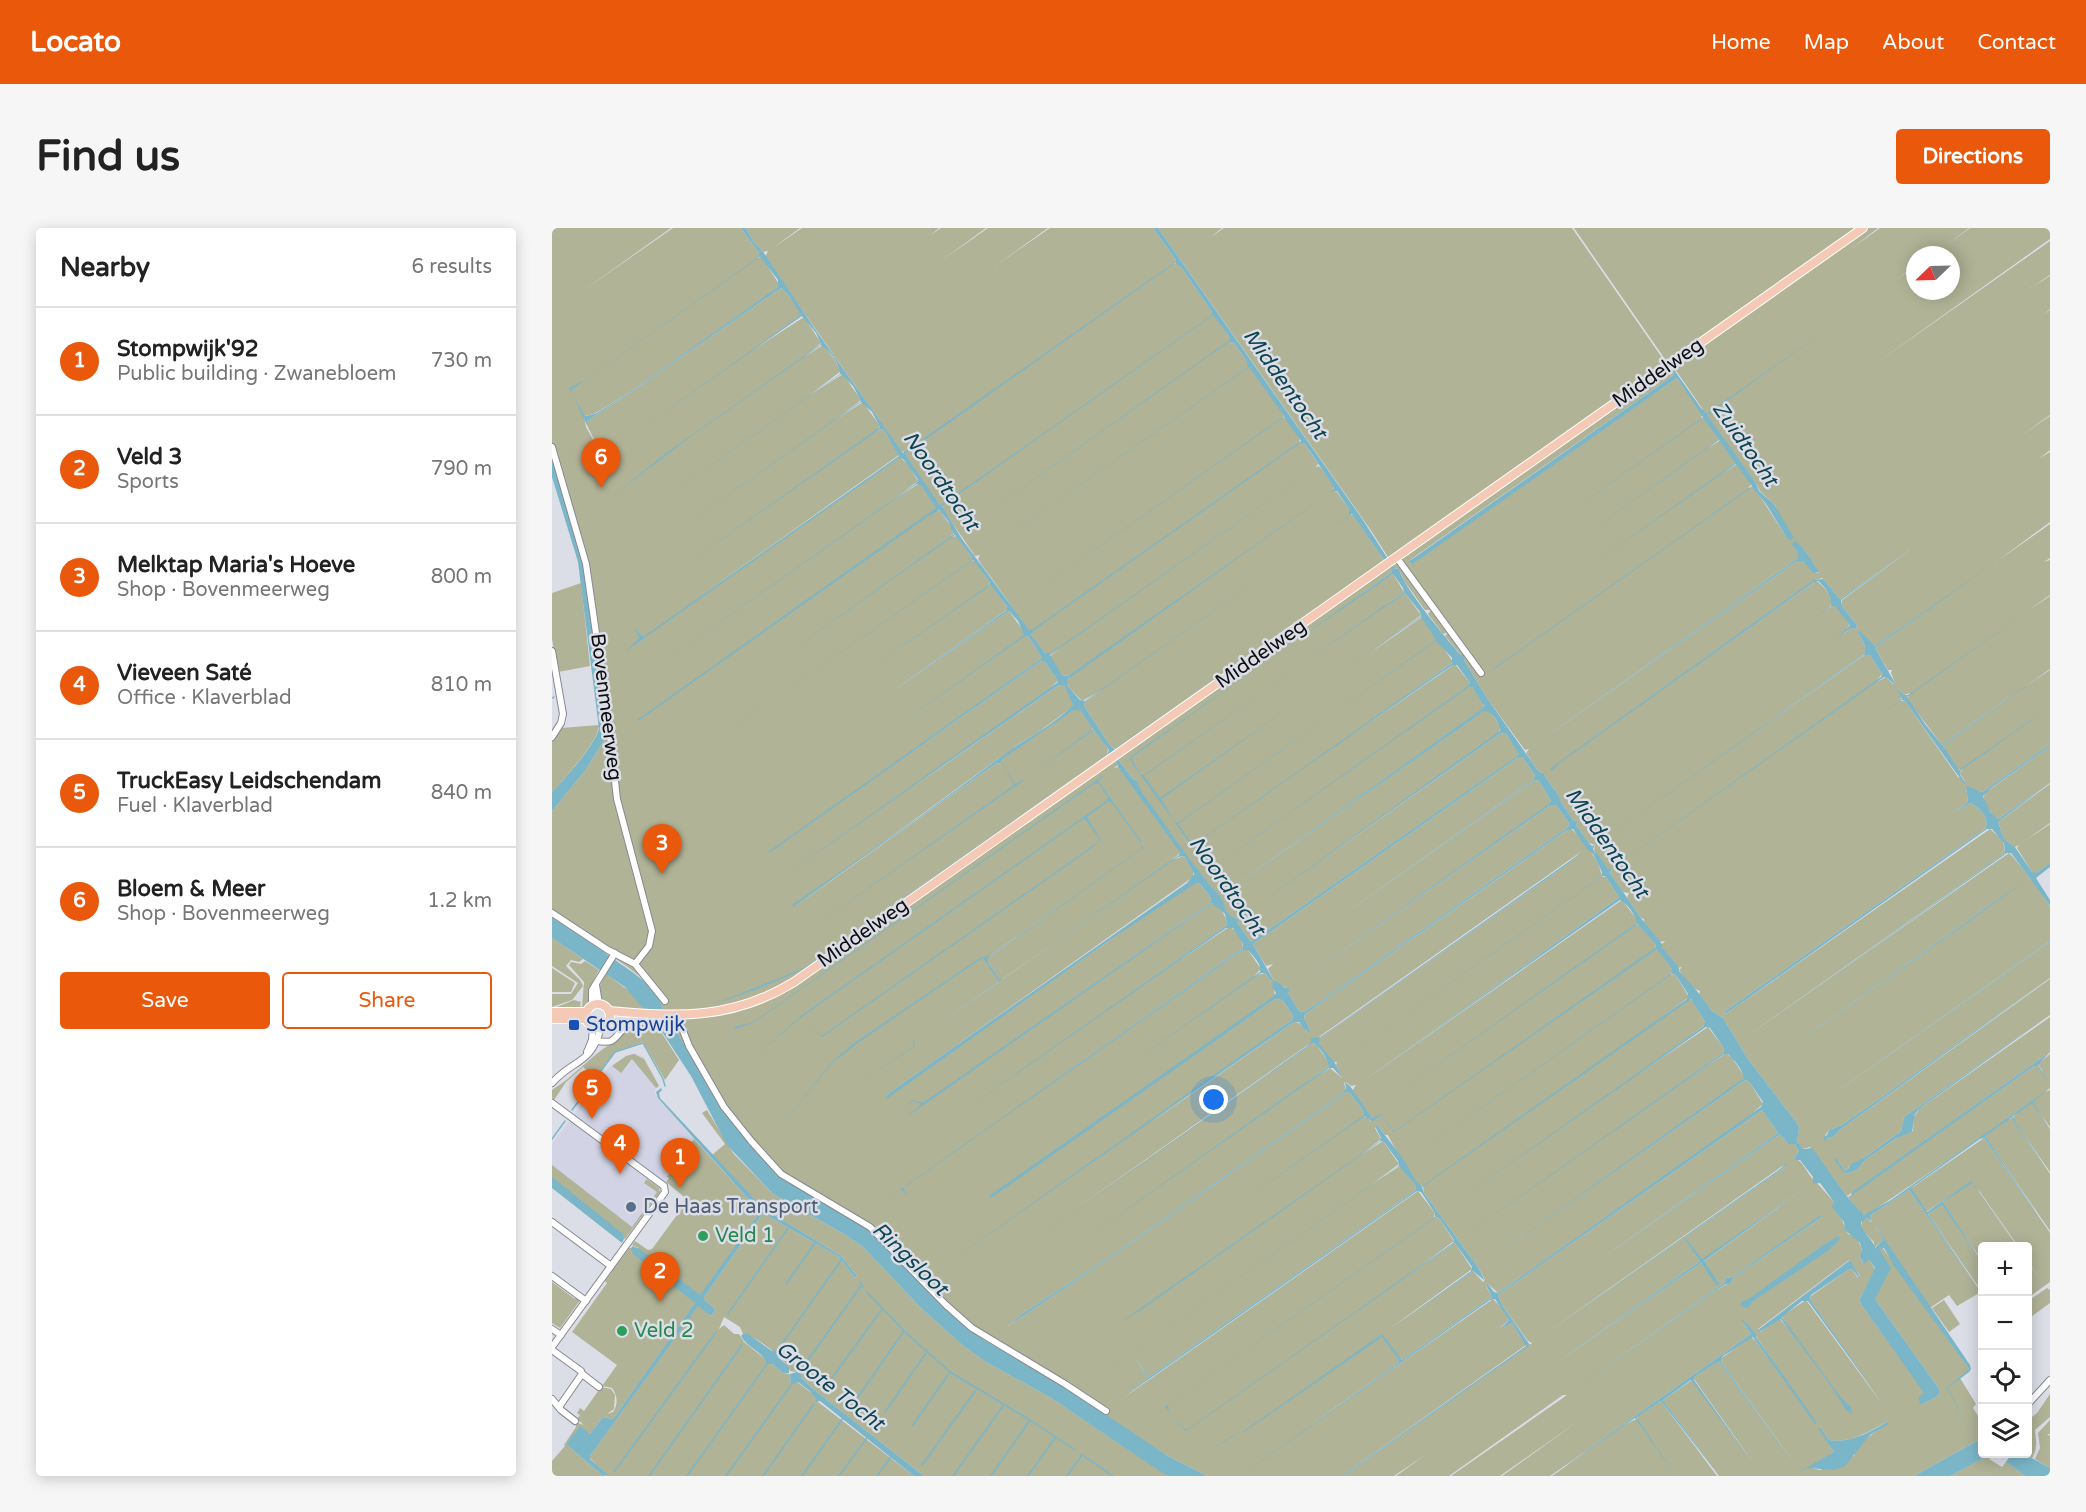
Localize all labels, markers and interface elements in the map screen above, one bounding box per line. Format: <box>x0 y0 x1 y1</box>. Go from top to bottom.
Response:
text: Locato <box>30 25 121 59</box>
text: Home <box>1711 30 1771 55</box>
text: Map <box>1804 30 1849 55</box>
text: About <box>1882 30 1944 55</box>
text: Contact <box>1977 30 2056 55</box>
button: Directions <box>1896 129 2050 184</box>
text: Find us <box>36 131 180 182</box>
north arrow <box>1906 246 1960 300</box>
text: Nearby <box>60 252 150 283</box>
text: 6 results <box>412 255 492 279</box>
water label: Middentocht <box>1238 324 1333 445</box>
street label: Middelweg <box>1608 333 1708 413</box>
text: Stompwijk'92 <box>117 336 259 362</box>
text: 1 <box>73 349 86 373</box>
text: 730 m <box>431 349 492 373</box>
text: Public building · Zwanebloem <box>117 362 396 386</box>
water label: Zuidtocht <box>1707 397 1784 493</box>
water label: Noordtocht <box>898 427 985 537</box>
pin: 6 <box>581 438 620 488</box>
text: Veld 3 <box>117 444 182 470</box>
text: 2 <box>73 457 86 481</box>
text: 790 m <box>431 457 492 481</box>
text: Sports <box>117 470 179 494</box>
text: Melktap Maria's Hoeve <box>117 552 355 578</box>
text: 3 <box>73 565 86 589</box>
text: 800 m <box>431 565 492 589</box>
text: Shop · Bovenmeerweg <box>117 578 330 602</box>
street label: Middelweg <box>1211 614 1311 694</box>
street label: Bovenmeerweg <box>585 632 627 782</box>
text: Vieveen Saté <box>117 660 252 686</box>
text: 4 <box>73 673 86 697</box>
text: 810 m <box>431 673 492 697</box>
text: Office · Klaverblad <box>117 686 292 710</box>
text: TruckEasy Leidschendam <box>117 768 381 794</box>
text: 5 <box>73 781 86 805</box>
text: 840 m <box>431 781 492 805</box>
water label: Middentocht <box>1560 783 1655 904</box>
text: Fuel · Klaverblad <box>117 794 273 818</box>
pin: 3 <box>642 824 682 874</box>
water label: Noordtocht <box>1184 832 1271 942</box>
text: Bloem & Meer <box>117 876 265 902</box>
text: 6 <box>73 889 86 913</box>
text: 1.2 km <box>427 889 492 913</box>
street label: Middelweg <box>813 893 913 973</box>
text: Shop · Bovenmeerweg <box>117 902 330 926</box>
button: Save <box>60 972 270 1029</box>
button: Share <box>282 972 492 1029</box>
place label: Stompwijk <box>586 1013 685 1037</box>
marker: Stompwijk <box>567 1018 581 1032</box>
pin: 5 <box>572 1070 612 1119</box>
your location <box>1199 1085 1228 1114</box>
pin: 4 <box>600 1124 640 1174</box>
pin: 1 <box>660 1138 700 1188</box>
place label: De Haas Transport <box>643 1195 819 1219</box>
marker: De Haas Transport <box>624 1200 638 1214</box>
water label: Ringsloot <box>867 1217 954 1302</box>
place label: Veld 1 <box>715 1224 774 1248</box>
marker: Veld 1 <box>696 1229 710 1243</box>
map controls <box>1978 1242 2032 1458</box>
button: + <box>1978 1242 2032 1296</box>
pin: 2 <box>640 1252 680 1302</box>
button: − <box>1978 1296 2032 1350</box>
place label: Veld 2 <box>634 1319 693 1343</box>
marker: Veld 2 <box>615 1324 629 1338</box>
water label: Groote Tocht <box>771 1336 891 1437</box>
button: locate <box>1978 1350 2032 1404</box>
button: layers <box>1978 1404 2032 1458</box>

